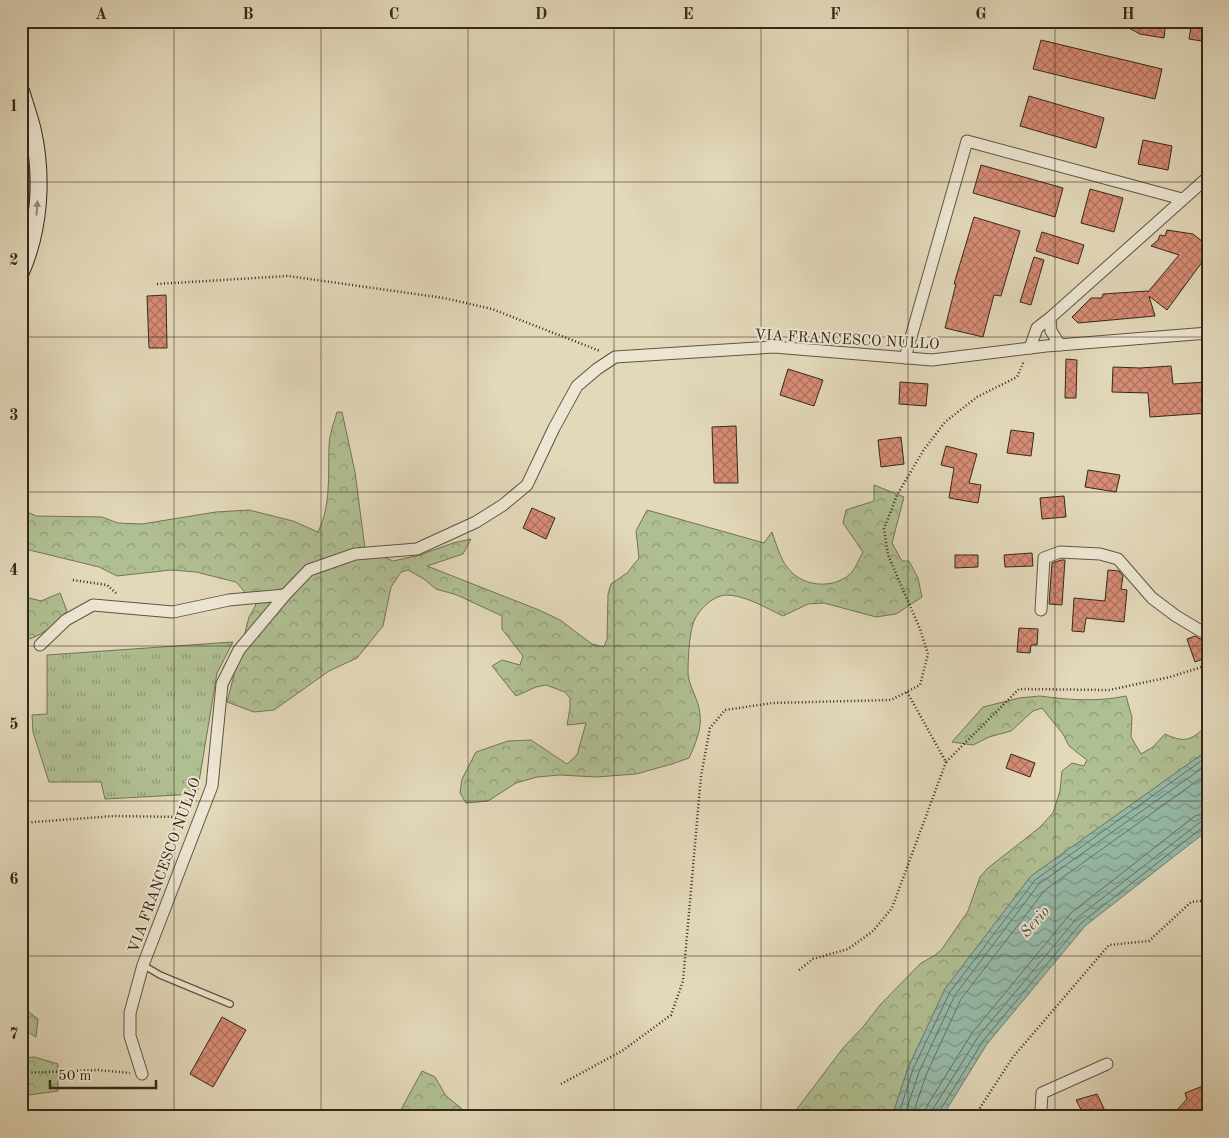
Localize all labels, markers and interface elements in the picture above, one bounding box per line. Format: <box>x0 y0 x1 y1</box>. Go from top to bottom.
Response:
text: A <box>95 7 107 23</box>
text: B <box>242 7 254 23</box>
text: C <box>389 7 399 23</box>
text: D <box>535 7 547 23</box>
text: E <box>682 7 694 23</box>
text: F <box>830 7 841 23</box>
text: G <box>975 7 987 23</box>
text: H <box>1121 7 1135 23</box>
text: 1 <box>9 99 19 115</box>
one-way arrow <box>33 200 41 216</box>
text: 2 <box>9 253 19 269</box>
street label: VIA FRANCESCO NULLO <box>754 328 940 353</box>
text: 3 <box>9 408 19 424</box>
text: 4 <box>9 563 19 579</box>
text: 5 <box>9 717 19 733</box>
street label: VIA FRANCESCO NULLO <box>127 776 204 955</box>
text: 6 <box>9 872 19 888</box>
water label: Serio <box>1018 903 1053 941</box>
text: 7 <box>9 1027 19 1043</box>
scale bar <box>50 1058 156 1090</box>
text: 50 m <box>58 1069 92 1084</box>

